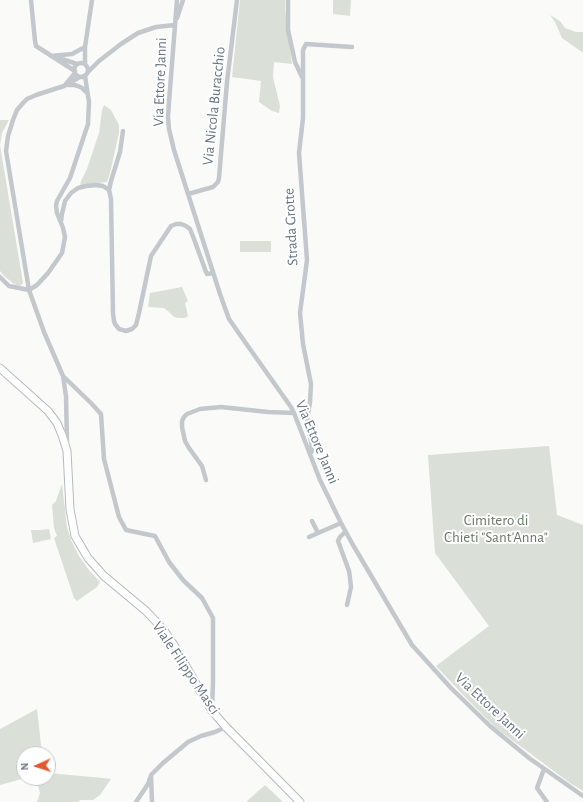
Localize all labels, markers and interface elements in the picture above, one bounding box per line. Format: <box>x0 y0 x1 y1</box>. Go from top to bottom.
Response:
street label: Via Ettore Janni <box>149 37 171 127</box>
street label: Via Nicola Buracchio <box>199 46 229 166</box>
street label: Strada Grotte <box>280 188 302 266</box>
street label: Via Ettore Janni <box>291 397 343 487</box>
park label: Cimitero di Chieti "Sant'Anna" <box>444 511 548 546</box>
street label: Viale Filippo Masci <box>148 618 224 718</box>
street label: Via Ettore Janni <box>451 669 529 743</box>
north arrow <box>16 746 56 786</box>
text: N <box>19 762 30 771</box>

